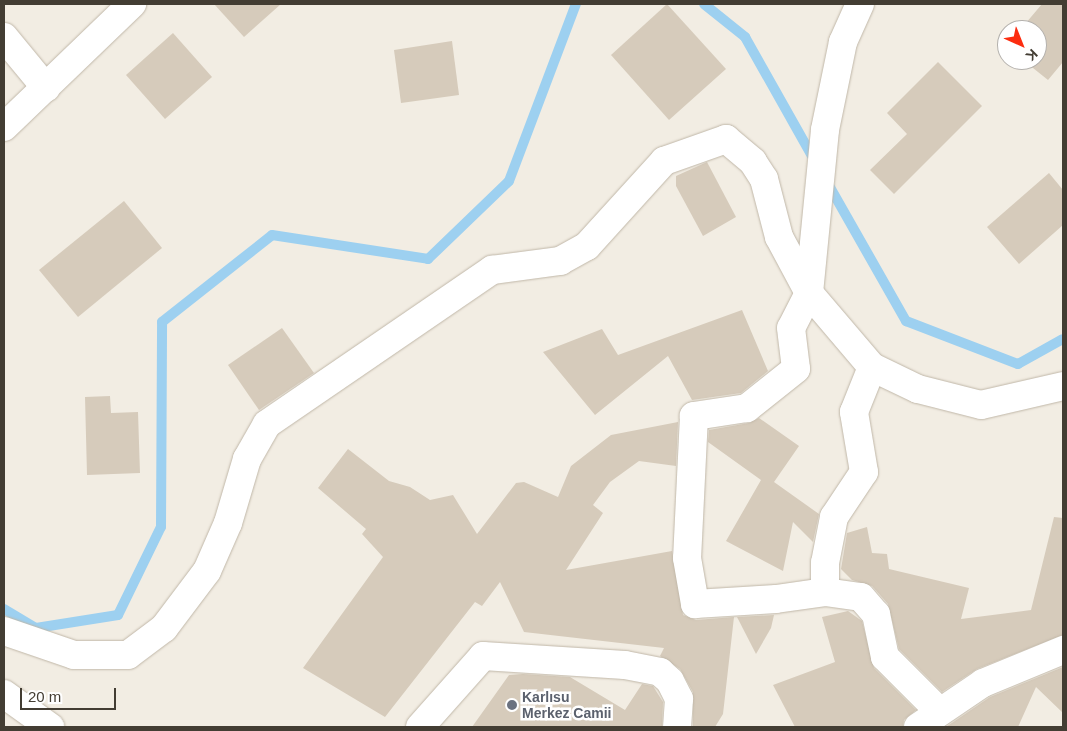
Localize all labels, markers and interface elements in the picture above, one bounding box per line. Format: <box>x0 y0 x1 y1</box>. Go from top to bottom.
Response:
north arrow <box>997 20 1047 70</box>
text: K <box>1023 46 1041 64</box>
scale bar <box>22 678 119 710</box>
text: 20 m <box>28 688 61 705</box>
place label: Karlısu Merkez Camii <box>522 689 611 722</box>
marker: Karlısu Merkez Camii <box>506 699 518 711</box>

